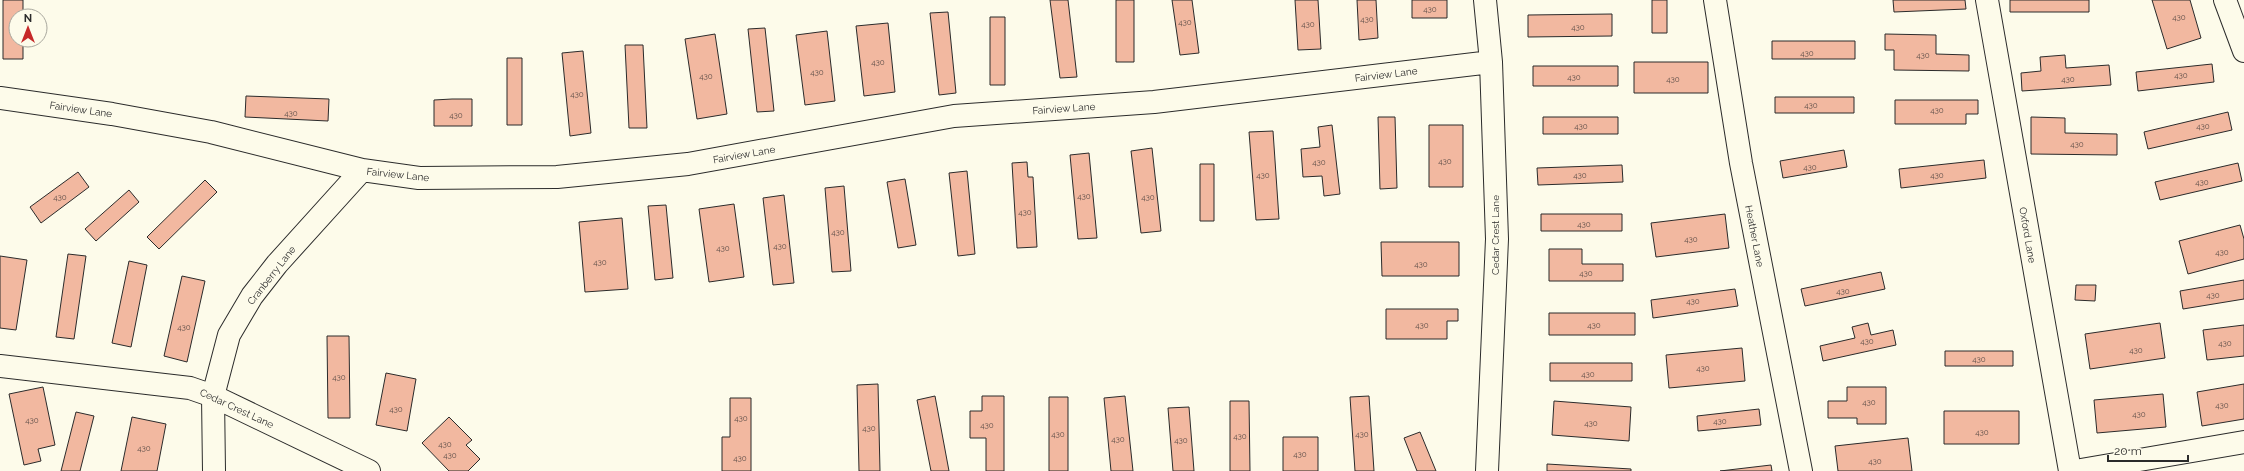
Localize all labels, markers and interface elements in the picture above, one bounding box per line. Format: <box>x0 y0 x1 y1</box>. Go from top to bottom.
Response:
house number: 430 <box>1423 4 1437 14</box>
north arrow <box>8 8 48 48</box>
text: N <box>24 12 32 25</box>
house number: 430 <box>2172 12 2186 22</box>
house number: 430 <box>1360 14 1374 24</box>
house number: 430 <box>1178 17 1192 27</box>
house number: 430 <box>1301 19 1315 29</box>
house number: 430 <box>1571 22 1585 32</box>
house number: 430 <box>1800 48 1814 58</box>
house number: 430 <box>1916 50 1930 60</box>
house number: 430 <box>871 57 885 67</box>
street label: Fairview Lane <box>1354 65 1418 84</box>
house number: 430 <box>810 67 824 77</box>
house number: 430 <box>2174 70 2188 80</box>
house number: 430 <box>699 71 713 81</box>
house number: 430 <box>1567 72 1581 82</box>
house number: 430 <box>1666 74 1680 84</box>
house number: 430 <box>2061 74 2075 84</box>
house number: 430 <box>570 89 584 99</box>
street label: Fairview Lane <box>49 100 113 119</box>
house number: 430 <box>1804 100 1818 110</box>
street label: Fairview Lane <box>1032 101 1096 116</box>
house number: 430 <box>1930 105 1944 115</box>
house number: 430 <box>284 108 298 118</box>
house number: 430 <box>449 110 463 120</box>
house number: 430 <box>1574 121 1588 131</box>
house number: 430 <box>2196 121 2210 131</box>
house number: 430 <box>2070 139 2084 149</box>
street label: Fairview Lane <box>712 144 776 165</box>
house number: 430 <box>1438 156 1452 166</box>
house number: 430 <box>1312 157 1326 167</box>
house number: 430 <box>1803 162 1817 172</box>
street label: Fairview Lane <box>366 166 430 183</box>
house number: 430 <box>1256 170 1270 180</box>
house number: 430 <box>1573 170 1587 180</box>
house number: 430 <box>1930 170 1944 180</box>
house number: 430 <box>2195 177 2209 187</box>
house number: 430 <box>1077 191 1091 201</box>
house number: 430 <box>53 192 67 202</box>
house number: 430 <box>1141 192 1155 202</box>
street label: Cedar Crest Lane <box>1490 195 1501 275</box>
street label: Heather Lane <box>1743 204 1766 268</box>
street label: Oxford Lane <box>2017 206 2038 264</box>
house number: 430 <box>1018 207 1032 217</box>
house number: 430 <box>1577 219 1591 229</box>
house number: 430 <box>831 227 845 237</box>
house number: 430 <box>1684 234 1698 244</box>
house number: 430 <box>773 241 787 251</box>
house number: 430 <box>716 243 730 253</box>
street label: Cranberry Lane <box>245 244 298 307</box>
house number: 430 <box>2215 247 2229 257</box>
house number: 430 <box>593 257 607 267</box>
house number: 430 <box>1414 259 1428 269</box>
house number: 430 <box>1579 268 1593 278</box>
house number: 430 <box>1836 286 1850 296</box>
house number: 430 <box>2206 290 2220 300</box>
house number: 430 <box>1686 296 1700 306</box>
house number: 430 <box>1415 320 1429 330</box>
house number: 430 <box>1587 320 1601 330</box>
house number: 430 <box>177 322 191 332</box>
house number: 430 <box>1860 336 1874 346</box>
house number: 430 <box>2218 338 2232 348</box>
house number: 430 <box>2129 345 2143 355</box>
house number: 430 <box>1972 354 1986 364</box>
house number: 430 <box>1696 363 1710 373</box>
house number: 430 <box>1581 369 1595 379</box>
house number: 430 <box>332 372 346 382</box>
street label: Cedar Crest Lane <box>198 387 275 430</box>
house number: 430 <box>1862 397 1876 407</box>
house number: 430 <box>2215 400 2229 410</box>
house number: 430 <box>389 404 403 414</box>
house number: 430 <box>2132 409 2146 419</box>
house number: 430 <box>734 413 748 423</box>
house number: 430 <box>25 415 39 425</box>
house number: 430 <box>1713 416 1727 426</box>
house number: 430 <box>1584 418 1598 428</box>
house number: 430 <box>980 420 994 430</box>
house number: 430 <box>862 423 876 433</box>
house number: 430 <box>1975 427 1989 437</box>
house number: 430 <box>1051 429 1065 439</box>
house number: 430 <box>1355 429 1369 439</box>
house number: 430 <box>1233 431 1247 441</box>
house number: 430 <box>1111 434 1125 444</box>
house number: 430 <box>1174 435 1188 445</box>
scale bar <box>2108 437 2188 463</box>
house number: 430 <box>438 439 452 449</box>
house number: 430 <box>137 443 151 453</box>
text: 20 m <box>2114 444 2142 458</box>
house number: 430 <box>1293 449 1307 459</box>
house number: 430 <box>443 450 457 460</box>
house number: 430 <box>733 453 747 463</box>
house number: 430 <box>1868 456 1882 466</box>

